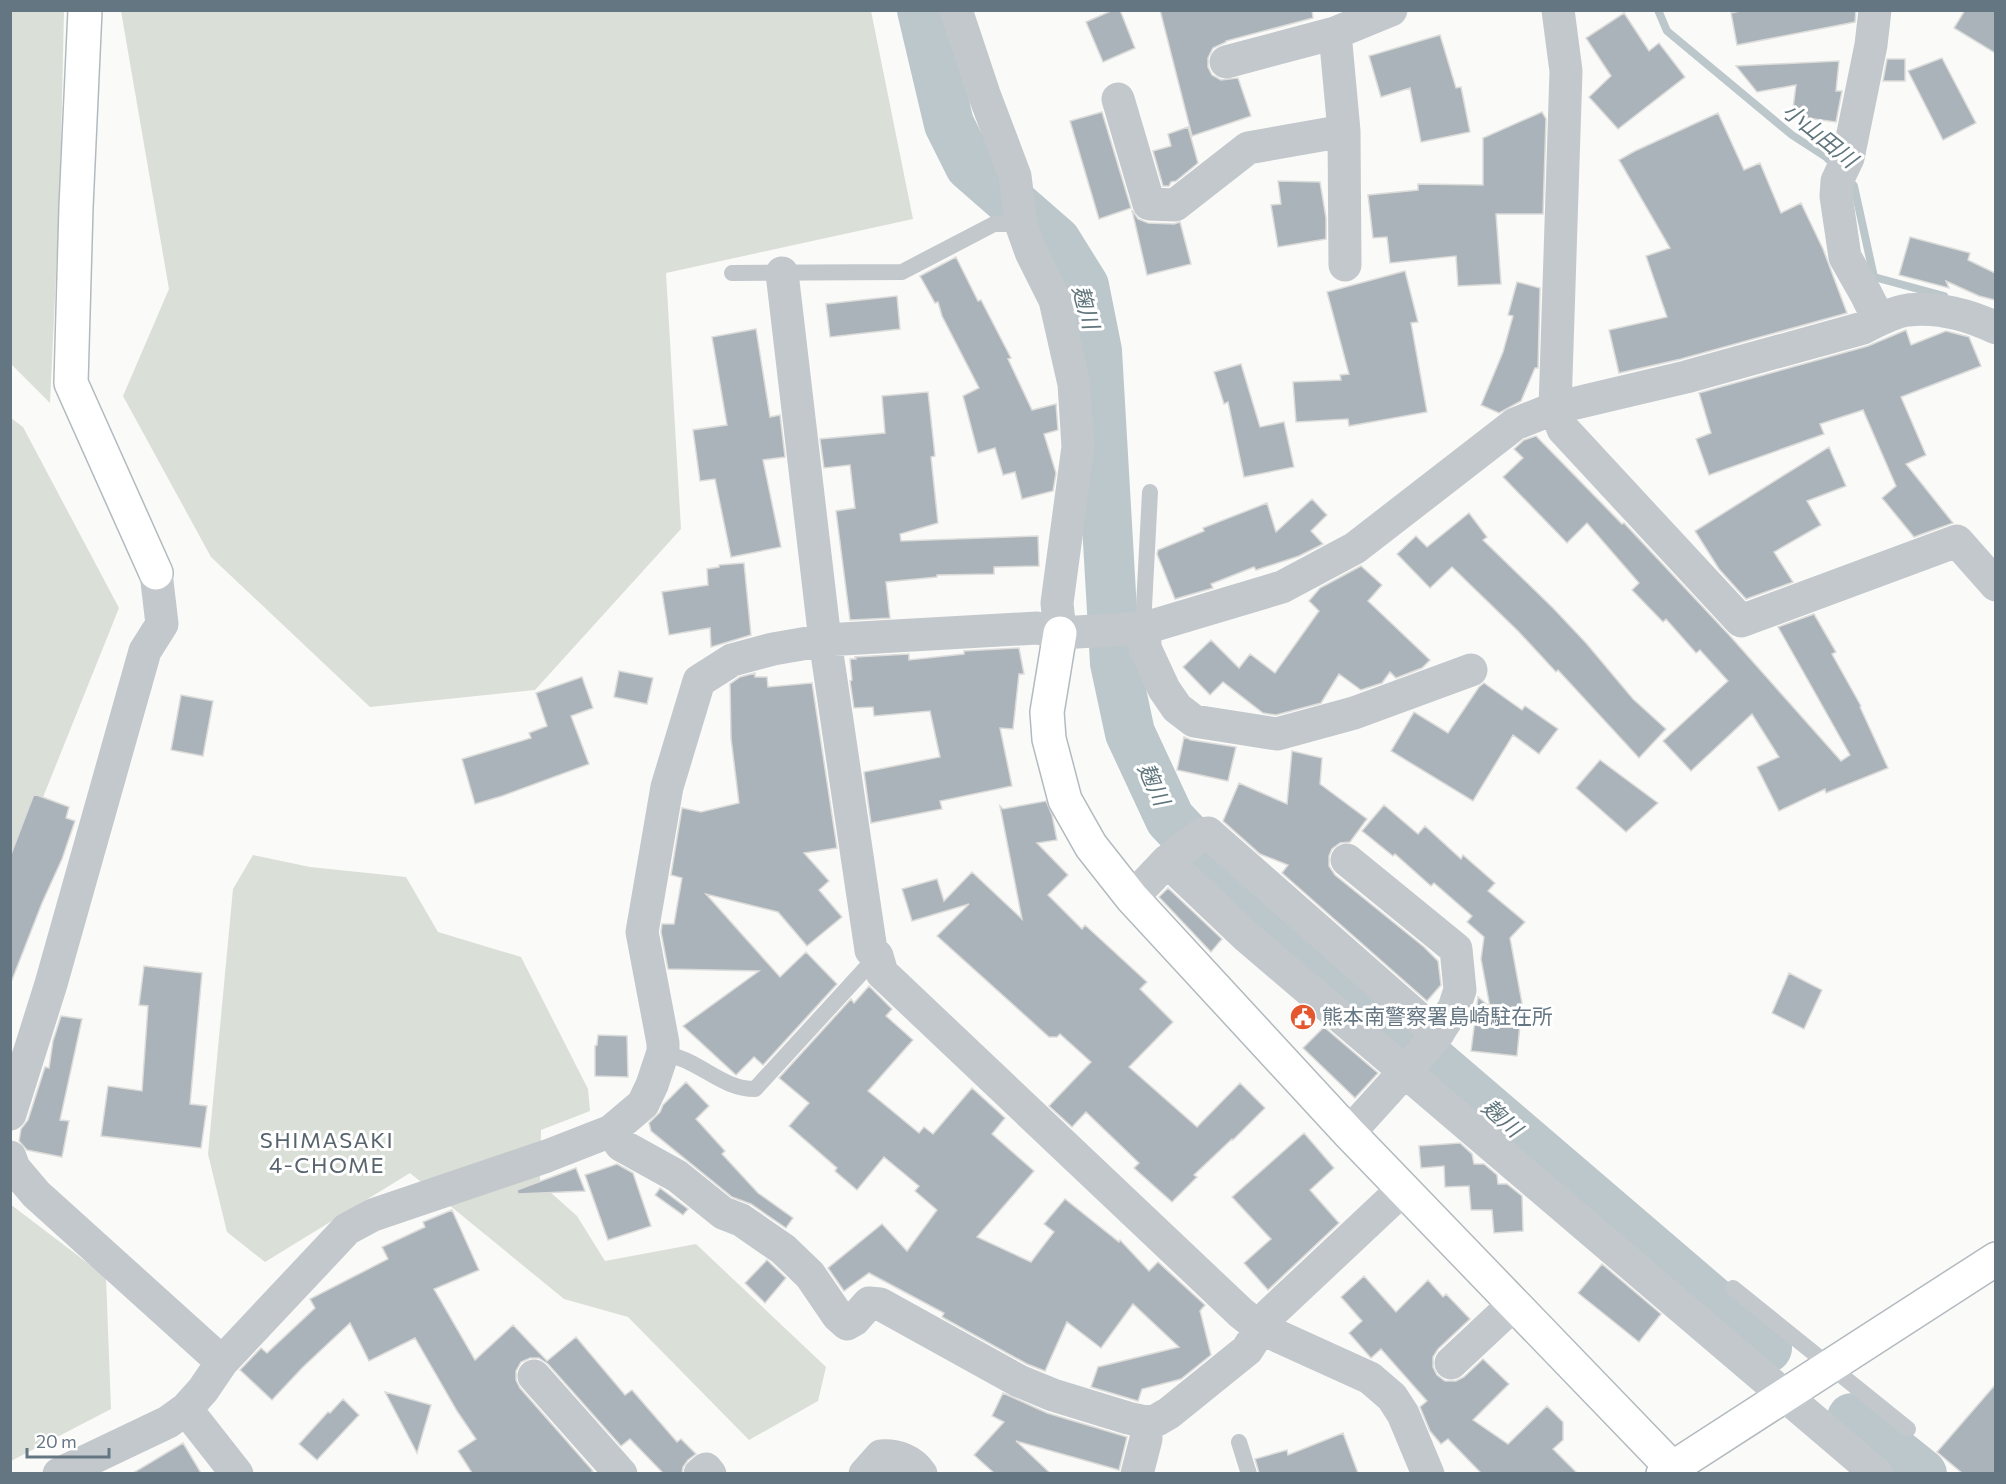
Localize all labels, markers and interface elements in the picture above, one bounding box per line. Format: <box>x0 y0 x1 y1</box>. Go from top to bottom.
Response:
water label: 小山田川 <box>1778 96 1865 174</box>
water label: 麹川 <box>1067 282 1106 334</box>
water label: 麹川 <box>1133 758 1177 811</box>
public building icon: 熊本南警察署島崎駐在所 <box>1288 1002 1318 1032</box>
place label: 熊本南警察署島崎駐在所 <box>1322 1003 1553 1028</box>
water label: 麹川 <box>1477 1093 1529 1144</box>
district label: SHIMASAKI 4-CHOME <box>260 1126 394 1178</box>
scale bar <box>27 1421 110 1459</box>
text: 20 m <box>36 1430 77 1452</box>

